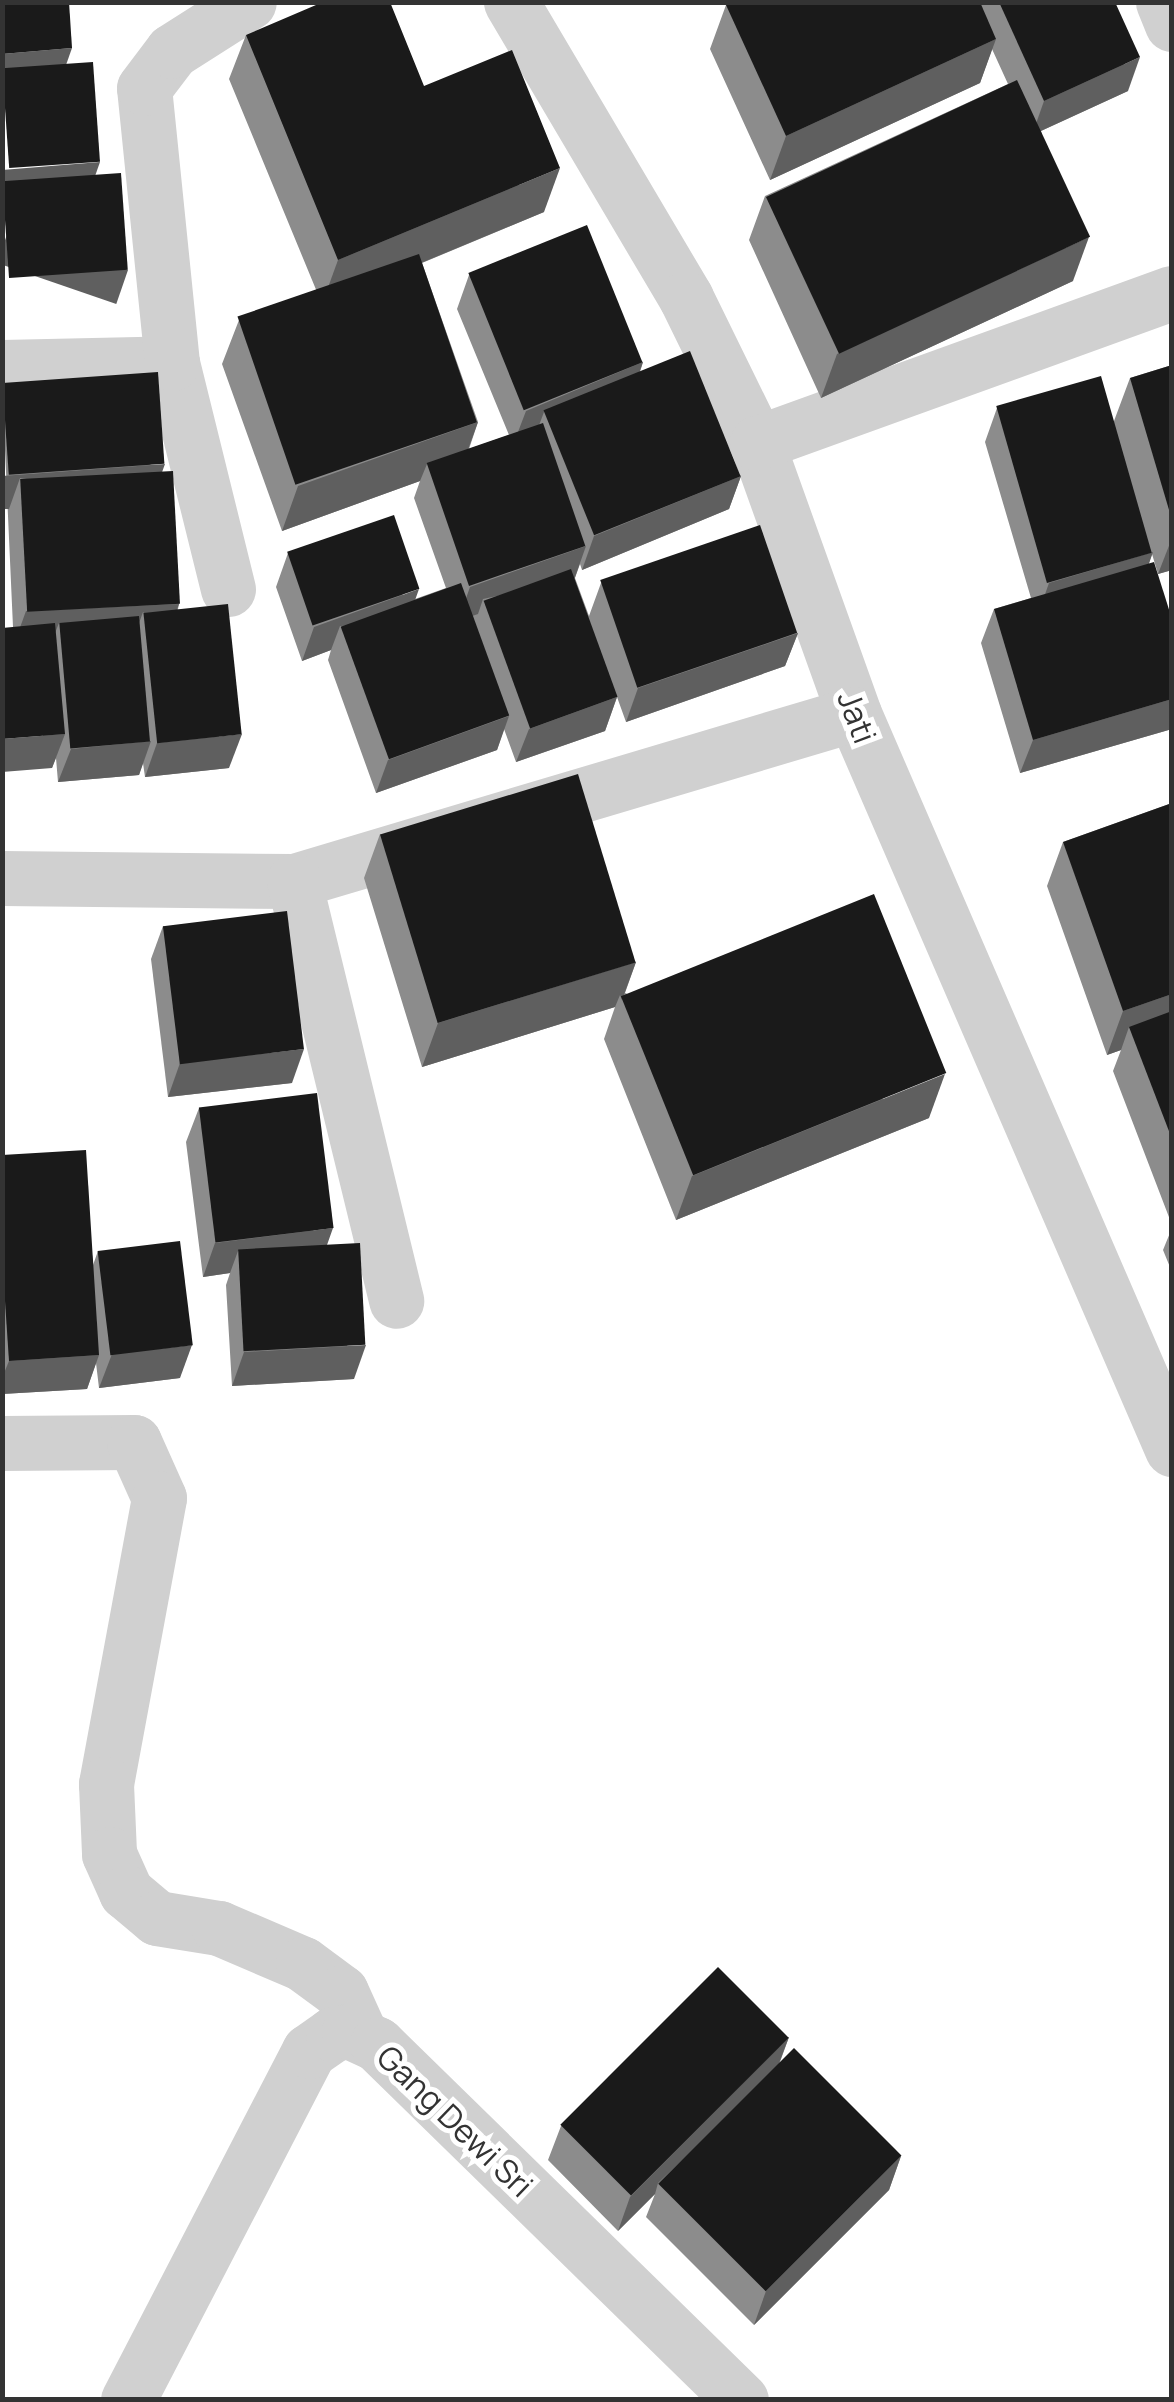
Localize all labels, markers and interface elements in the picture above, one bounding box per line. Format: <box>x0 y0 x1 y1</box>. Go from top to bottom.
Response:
street label: Jati <box>830 685 884 749</box>
street label: Gang Dewi Sri <box>369 2037 541 2205</box>

